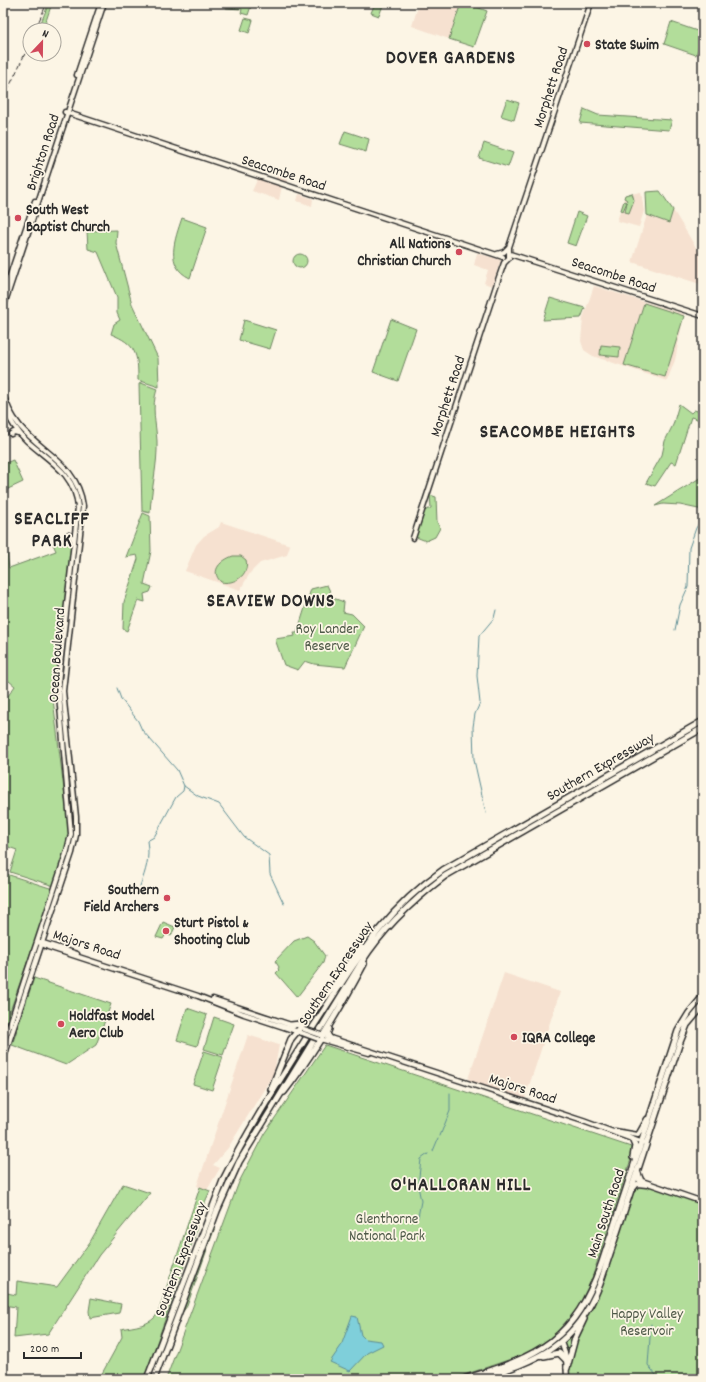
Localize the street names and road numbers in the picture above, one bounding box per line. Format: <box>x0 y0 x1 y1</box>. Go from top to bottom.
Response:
street label: Morphett Road <box>528 44 575 131</box>
street label: Brighton Road <box>21 111 67 194</box>
street label: Seacombe Road <box>238 150 329 198</box>
street label: Seacombe Road <box>568 252 659 300</box>
street label: Morphett Road <box>425 353 472 440</box>
street label: Ocean Boulevard <box>44 607 72 703</box>
street label: Southern Expressway <box>543 727 660 808</box>
street label: Southern Expressway <box>294 917 380 1031</box>
street label: Majors Road <box>50 925 123 967</box>
street label: Majors Road <box>486 1069 559 1111</box>
street label: Main South Road <box>582 1166 632 1261</box>
street label: Southern Expressway <box>150 1198 214 1320</box>

